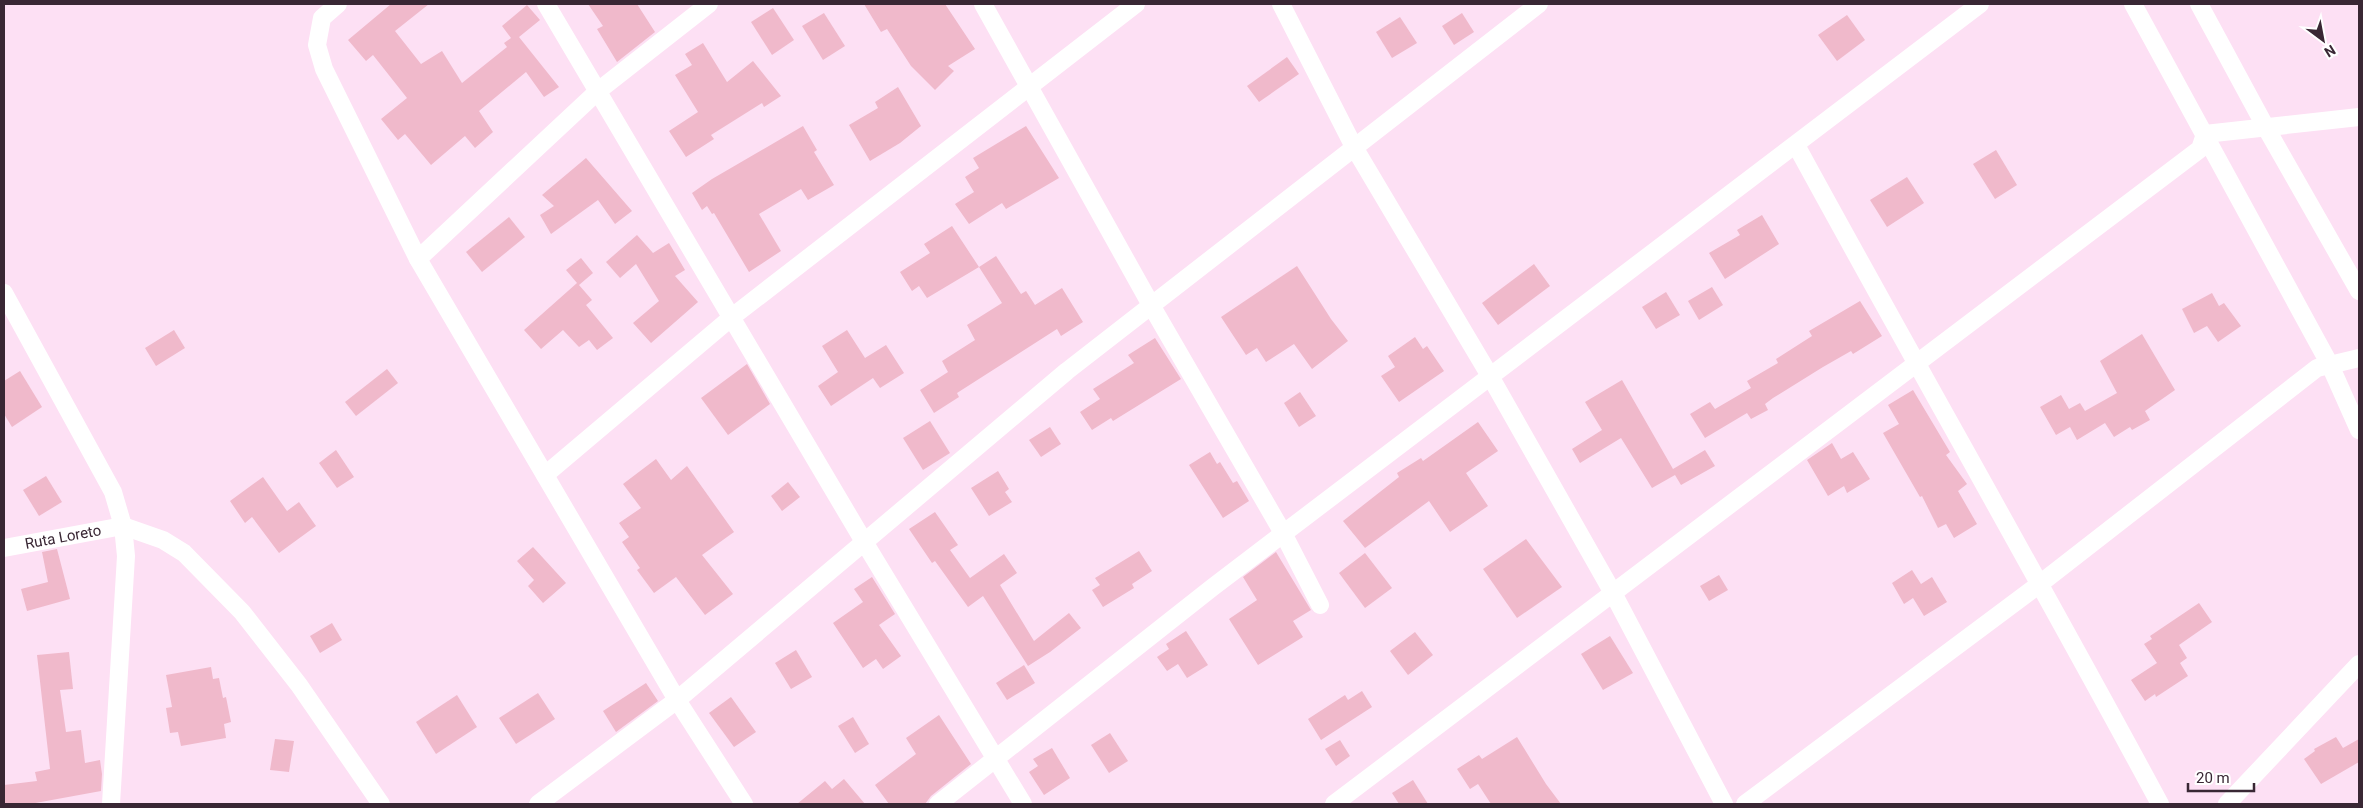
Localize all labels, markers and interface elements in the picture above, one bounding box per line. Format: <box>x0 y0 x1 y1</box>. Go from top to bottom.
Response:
north arrow <box>2298 15 2348 65</box>
text: N <box>2321 42 2338 60</box>
street label: Ruta Loreto <box>23 521 103 553</box>
scale bar <box>2188 760 2254 792</box>
text: 20 m <box>2196 769 2230 787</box>

